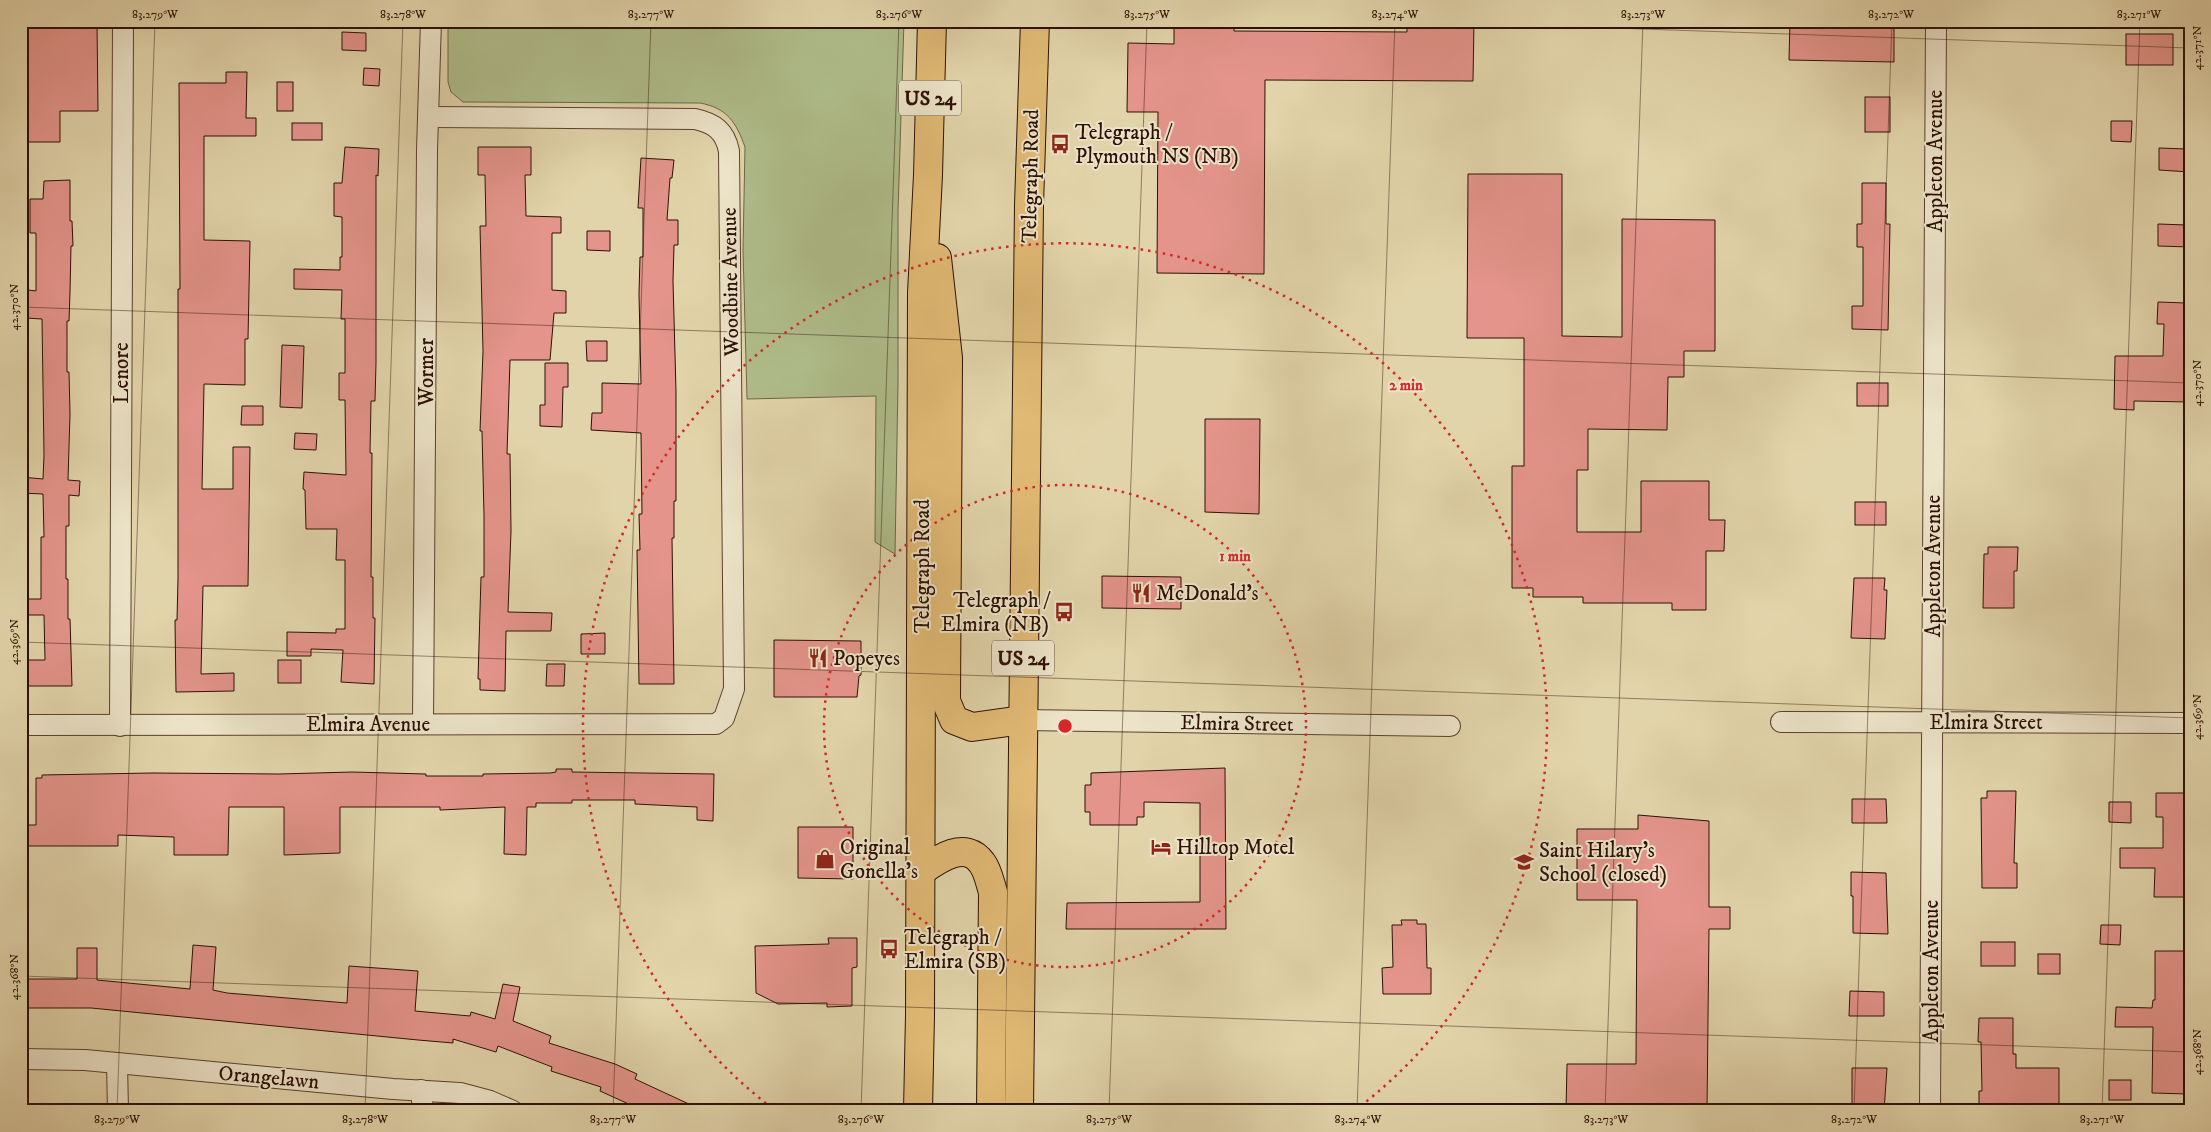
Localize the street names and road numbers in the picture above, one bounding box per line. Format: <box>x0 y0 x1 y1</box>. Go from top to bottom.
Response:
road number: US 24 <box>899 80 961 116</box>
street label: Appleton Avenue <box>1923 90 1949 232</box>
street label: Telegraph Road <box>1017 108 1045 243</box>
street label: Woodbine Avenue <box>717 207 745 358</box>
street label: Wormer <box>414 338 440 407</box>
street label: Lenore <box>109 342 135 404</box>
street label: Appleton Avenue <box>1921 495 1947 637</box>
street label: Telegraph Road <box>910 499 936 633</box>
road number: US 24 <box>992 640 1054 676</box>
street label: Elmira Street <box>1180 710 1294 738</box>
street label: Elmira Street <box>1929 710 2043 736</box>
street label: Elmira Avenue <box>306 712 430 738</box>
street label: Appleton Avenue <box>1919 900 1945 1042</box>
street label: Orangelawn <box>217 1061 320 1095</box>

